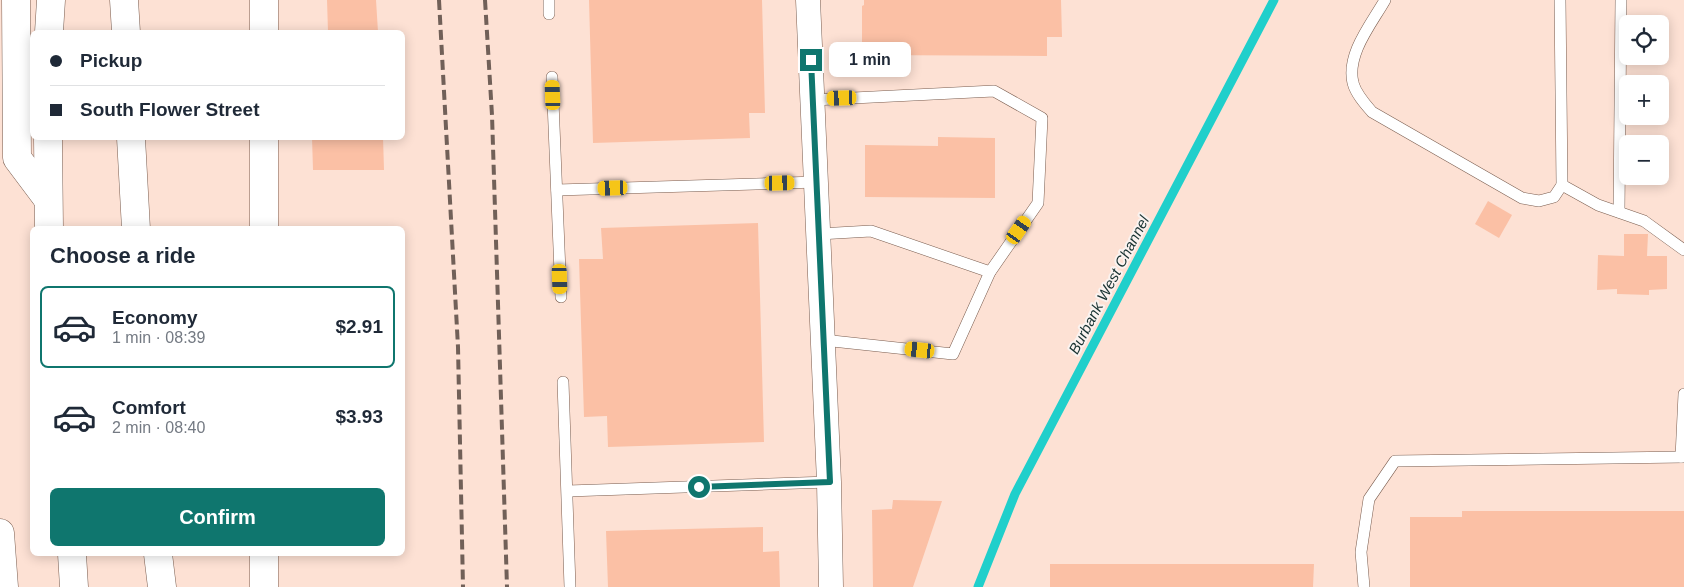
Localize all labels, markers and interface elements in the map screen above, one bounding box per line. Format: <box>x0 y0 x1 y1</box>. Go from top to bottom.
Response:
map controls <box>1619 15 1669 185</box>
button: locate <box>1619 15 1669 65</box>
callout: 1 min <box>828 42 911 78</box>
route end <box>800 49 822 71</box>
text: Pickup <box>80 50 142 71</box>
text: 1 min <box>849 51 891 68</box>
button: + <box>1619 75 1669 125</box>
car <box>544 80 561 110</box>
car <box>826 90 857 106</box>
text: South Flower Street <box>80 99 259 120</box>
button: − <box>1619 135 1669 185</box>
car <box>764 175 795 191</box>
car <box>597 180 628 196</box>
water label: Burbank West Channel <box>1065 212 1153 357</box>
car <box>1004 213 1033 247</box>
text: Choose a ride <box>50 243 195 268</box>
car <box>551 264 568 294</box>
icon: car <box>52 305 97 350</box>
text: Economy <box>112 307 198 328</box>
text: $2.91 <box>335 316 383 337</box>
text: 1 min · 08:39 <box>112 329 205 346</box>
car <box>904 341 935 359</box>
icon: car <box>52 395 97 440</box>
text: Comfort <box>112 397 186 418</box>
text: $3.93 <box>335 406 383 427</box>
text: 2 min · 08:40 <box>112 419 205 436</box>
route start <box>688 476 710 498</box>
button: Confirm <box>50 488 385 546</box>

